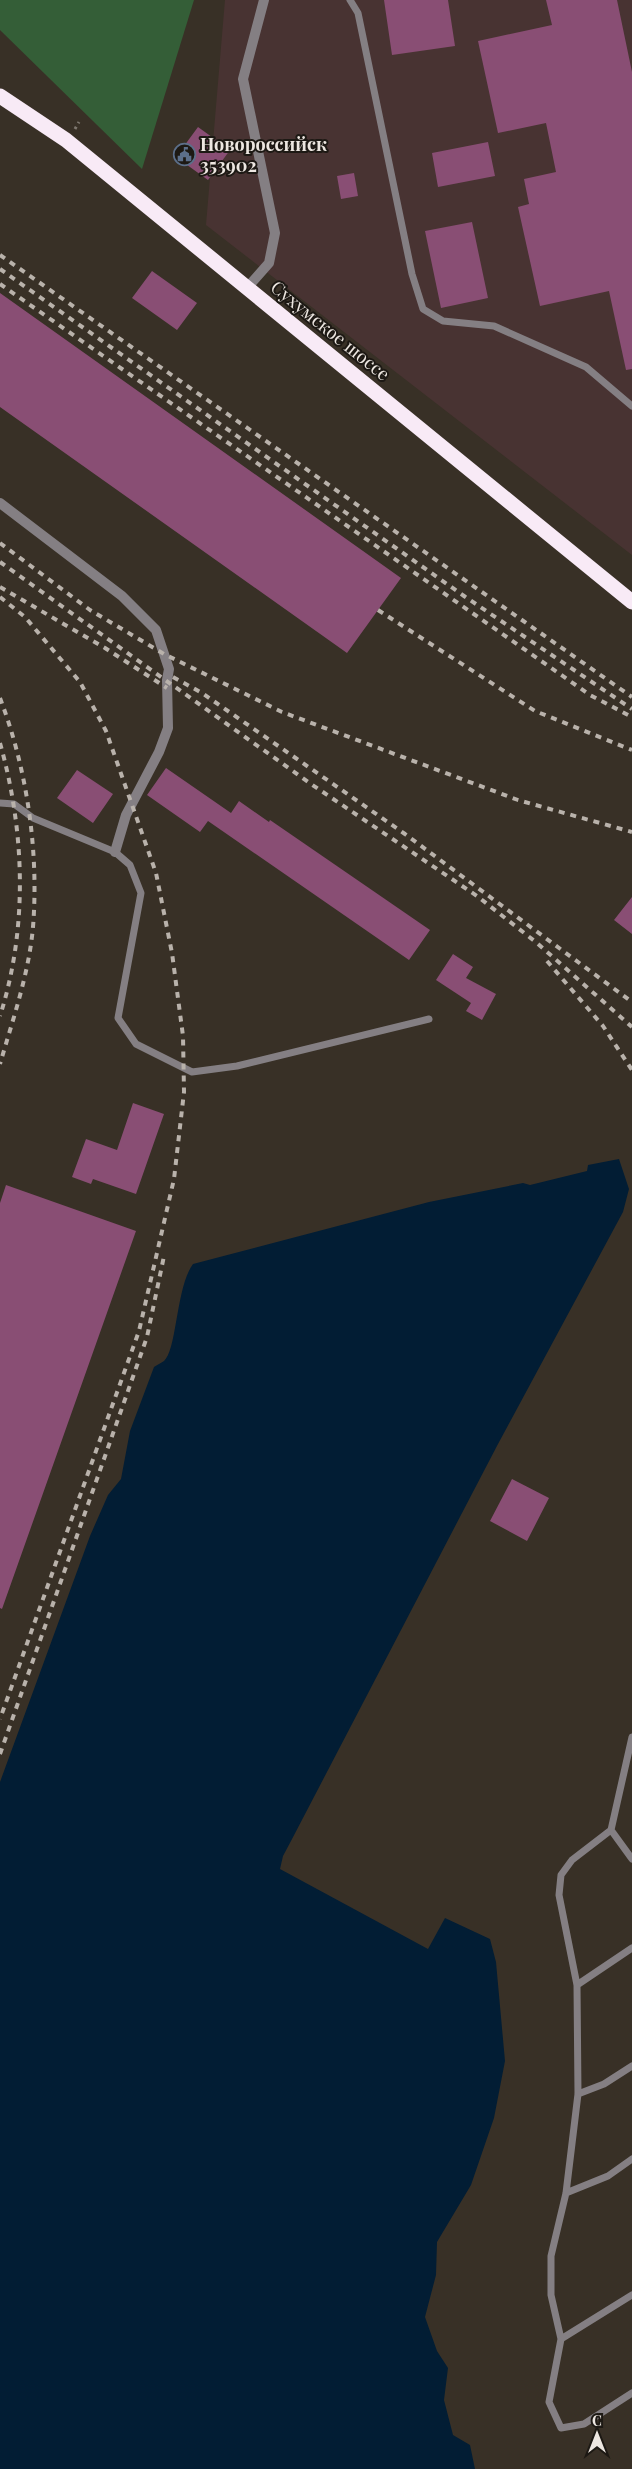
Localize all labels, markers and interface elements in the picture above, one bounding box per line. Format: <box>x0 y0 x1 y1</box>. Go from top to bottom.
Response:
place label: Новороссийск 353902 <box>200 132 327 177</box>
public building icon: Новороссийск 353902 <box>172 143 196 167</box>
street label: Сухумское шоссе <box>266 275 395 386</box>
north arrow <box>572 2409 622 2459</box>
text: С <box>592 2411 602 2430</box>

